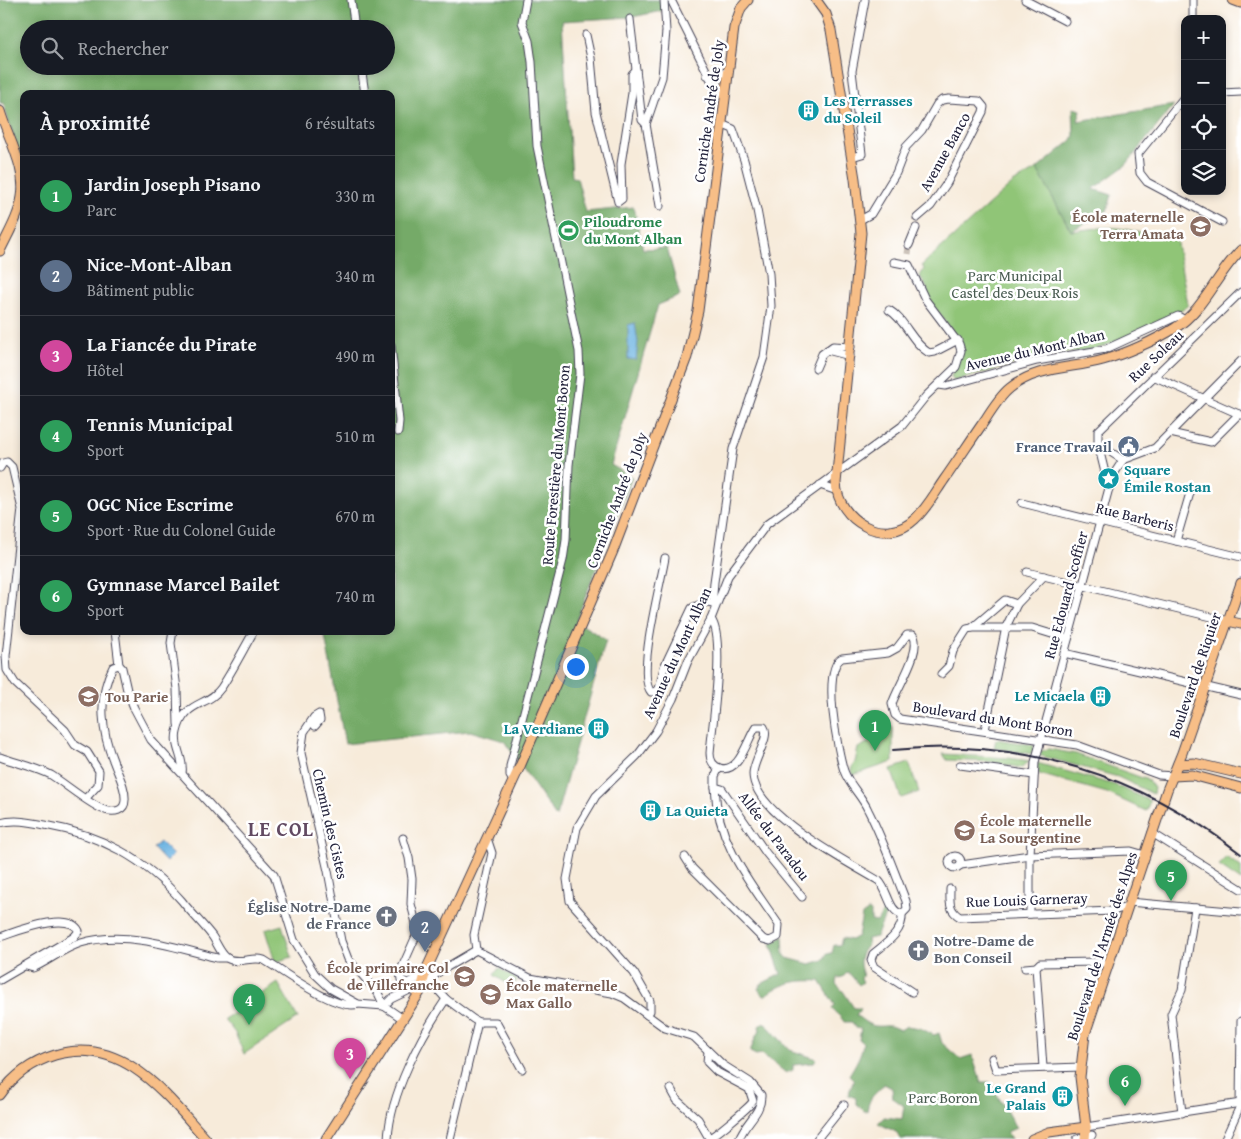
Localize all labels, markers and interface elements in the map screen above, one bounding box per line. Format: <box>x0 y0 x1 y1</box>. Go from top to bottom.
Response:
map controls <box>1181 15 1226 195</box>
button: + <box>1181 15 1226 60</box>
search box <box>20 20 395 75</box>
icon: search <box>38 34 66 62</box>
text: Rechercher <box>78 34 169 62</box>
street label: Corniche André de Joly <box>688 38 729 184</box>
button: − <box>1181 60 1226 105</box>
place label: Les Terrasses du Soleil <box>824 90 913 128</box>
building icon: Les Terrasses du Soleil <box>796 98 820 122</box>
button: locate <box>1181 105 1226 150</box>
text: À proximité <box>40 107 150 138</box>
street label: Avenue Banco <box>914 108 975 195</box>
text: 6 résultats <box>305 111 375 135</box>
button: layers <box>1181 150 1226 195</box>
text: Jardin Joseph Pisano <box>87 170 261 198</box>
text: 1 <box>52 184 60 208</box>
text: 330 m <box>335 184 375 208</box>
text: Parc <box>87 198 117 222</box>
place label: École maternelle Terra Amata <box>1072 206 1184 244</box>
place label: Piloudrome du Mont Alban <box>584 211 682 249</box>
school or university icon: École maternelle Terra Amata <box>1188 214 1212 238</box>
sports icon: Piloudrome du Mont Alban <box>556 219 580 243</box>
text: Nice-Mont-Alban <box>87 250 232 278</box>
text: 2 <box>52 264 60 288</box>
text: 340 m <box>335 264 375 288</box>
park label: Parc Municipal Castel des Deux Rois <box>951 265 1079 303</box>
text: Bâtiment public <box>87 278 194 302</box>
street label: Avenue du Mont Alban <box>963 323 1107 376</box>
street label: Rue Soleau <box>1123 324 1189 387</box>
text: La Fiancée du Pirate <box>87 330 257 358</box>
text: 3 <box>52 344 60 368</box>
text: 490 m <box>335 344 375 368</box>
text: Hôtel <box>87 358 123 382</box>
street label: Route Forestière du Mont Boron <box>536 363 575 566</box>
text: Tennis Municipal <box>87 410 233 438</box>
text: 4 <box>52 424 60 448</box>
text: 510 m <box>335 424 375 448</box>
street label: Corniche André de Joly <box>581 428 652 571</box>
public building icon: France Travail <box>1116 435 1140 459</box>
place label: France Travail <box>1016 436 1112 457</box>
text: Sport <box>87 438 124 462</box>
place label: Square Émile Rostan <box>1124 459 1211 497</box>
place icon: Square Émile Rostan <box>1096 467 1120 491</box>
text: OGC Nice Escrime <box>87 490 234 518</box>
street label: Rue Barberis <box>1094 497 1177 536</box>
text: 5 <box>52 504 60 528</box>
text: 670 m <box>335 504 375 528</box>
text: Sport · Rue du Colonel Guide <box>87 518 276 542</box>
street label: Rue Edouard Scoffier <box>1038 529 1093 661</box>
text: Gymnase Marcel Bailet <box>87 570 280 598</box>
street label: Avenue du Mont Alban <box>637 583 716 722</box>
text: 6 <box>52 584 60 608</box>
text: 740 m <box>335 584 375 608</box>
text: Sport <box>87 598 124 622</box>
street label: Boulevard de Riquier <box>1163 609 1226 741</box>
your location <box>563 654 589 680</box>
building icon: Le Micaela <box>1089 684 1113 708</box>
school or university icon: Tou Parie <box>77 685 101 709</box>
place label: Le Micaela <box>1015 685 1085 706</box>
place label: Tou Parie <box>105 686 168 707</box>
street label: Boulevard du Mont Boron <box>912 695 1075 742</box>
pin: 1 <box>859 710 891 751</box>
building icon: La Verdiane <box>587 717 611 741</box>
place label: La Verdiane <box>504 718 583 739</box>
street label: Chemin des Cistes <box>308 767 353 881</box>
street label: Allée du Paradou <box>734 787 815 885</box>
building icon: La Quieta <box>638 799 662 823</box>
place label: La Quieta <box>666 800 729 821</box>
place label: École maternelle La Sourgentine <box>980 810 1092 848</box>
district label: LE COL <box>248 814 314 843</box>
school or university icon: École maternelle La Sourgentine <box>952 818 976 842</box>
street label: Boulevard de l'Armée des Alpes <box>1061 849 1142 1043</box>
pin: 5 <box>1155 860 1187 901</box>
street label: Rue Louis Garneray <box>966 887 1089 912</box>
place label: Église Notre-Dame de France <box>248 896 371 934</box>
church icon: Église Notre-Dame de France <box>375 904 399 928</box>
pin: 2 <box>409 911 441 952</box>
place label: Notre-Dame de Bon Conseil <box>934 930 1034 968</box>
church icon: Notre-Dame de Bon Conseil <box>906 938 930 962</box>
place label: École primaire Col de Villefranche <box>327 957 449 995</box>
school or university icon: École primaire Col de Villefranche <box>453 965 477 989</box>
place label: École maternelle Max Gallo <box>506 975 618 1013</box>
school or university icon: École maternelle Max Gallo <box>478 983 502 1007</box>
pin: 4 <box>233 984 265 1025</box>
pin: 3 <box>334 1038 366 1079</box>
pin: 6 <box>1109 1065 1141 1106</box>
place label: Le Grand Palais <box>987 1077 1046 1115</box>
building icon: Le Grand Palais <box>1050 1085 1074 1109</box>
park label: Parc Boron <box>908 1087 978 1108</box>

